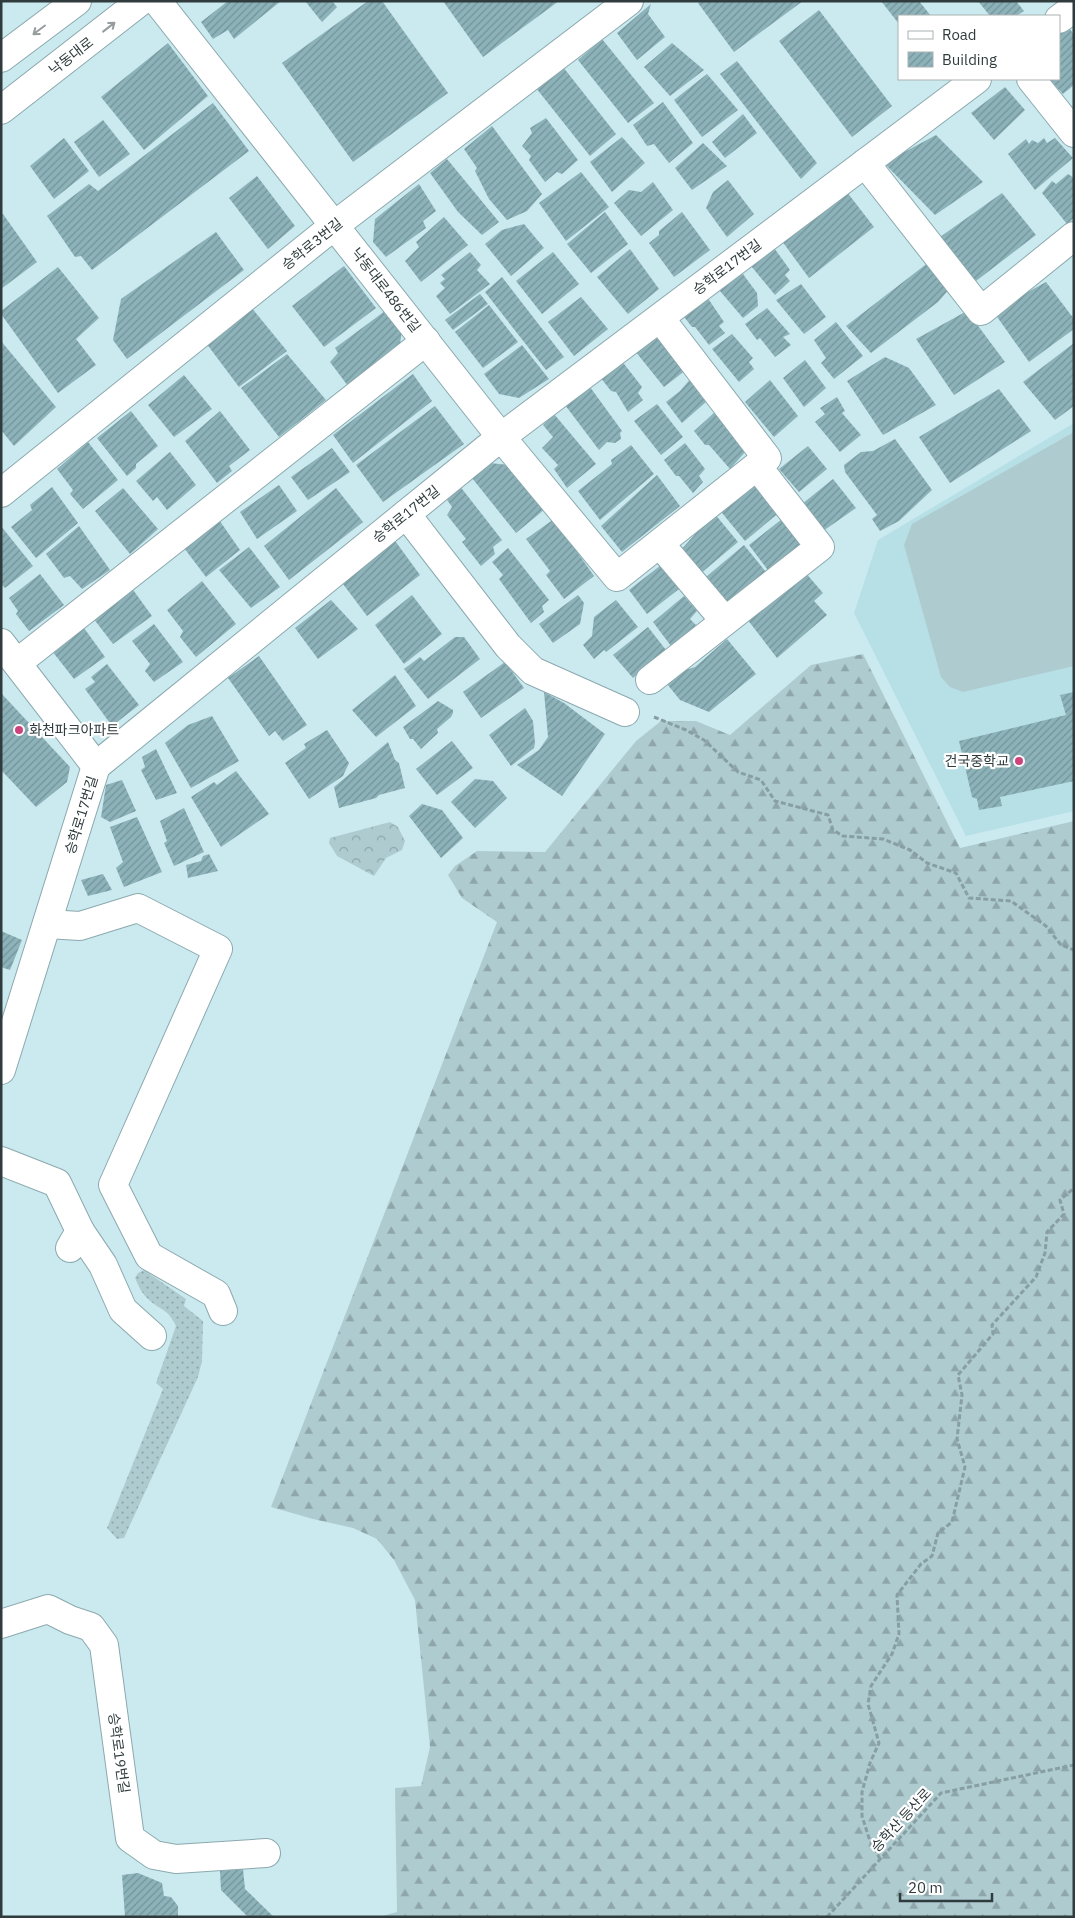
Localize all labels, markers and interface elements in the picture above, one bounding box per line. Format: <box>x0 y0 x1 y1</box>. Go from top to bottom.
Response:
legend <box>898 15 1060 80</box>
one-way arrow <box>102 21 115 32</box>
one-way arrow <box>33 24 46 35</box>
text: Road <box>942 25 977 44</box>
street label: 낙동대로 <box>45 33 97 79</box>
text: Building <box>942 50 997 69</box>
street label: 승학로3번길 <box>278 214 346 274</box>
street label: 승학로17번길 <box>689 235 765 299</box>
street label: 낙동대로486번길 <box>347 244 425 336</box>
street label: 승학로17번길 <box>369 481 443 547</box>
place label: 화천파크아파트 <box>29 721 119 739</box>
marker: 화천파크아파트 <box>13 724 25 736</box>
place label: 건국중학교 <box>945 752 1009 770</box>
marker: 건국중학교 <box>1013 755 1025 767</box>
street label: 승학로17번길 <box>61 774 101 856</box>
street label: 승학로19번길 <box>104 1712 134 1794</box>
street label: 승학산 등산로 <box>867 1784 935 1856</box>
scale bar <box>900 1870 992 1902</box>
text: 20 m <box>908 1878 943 1897</box>

